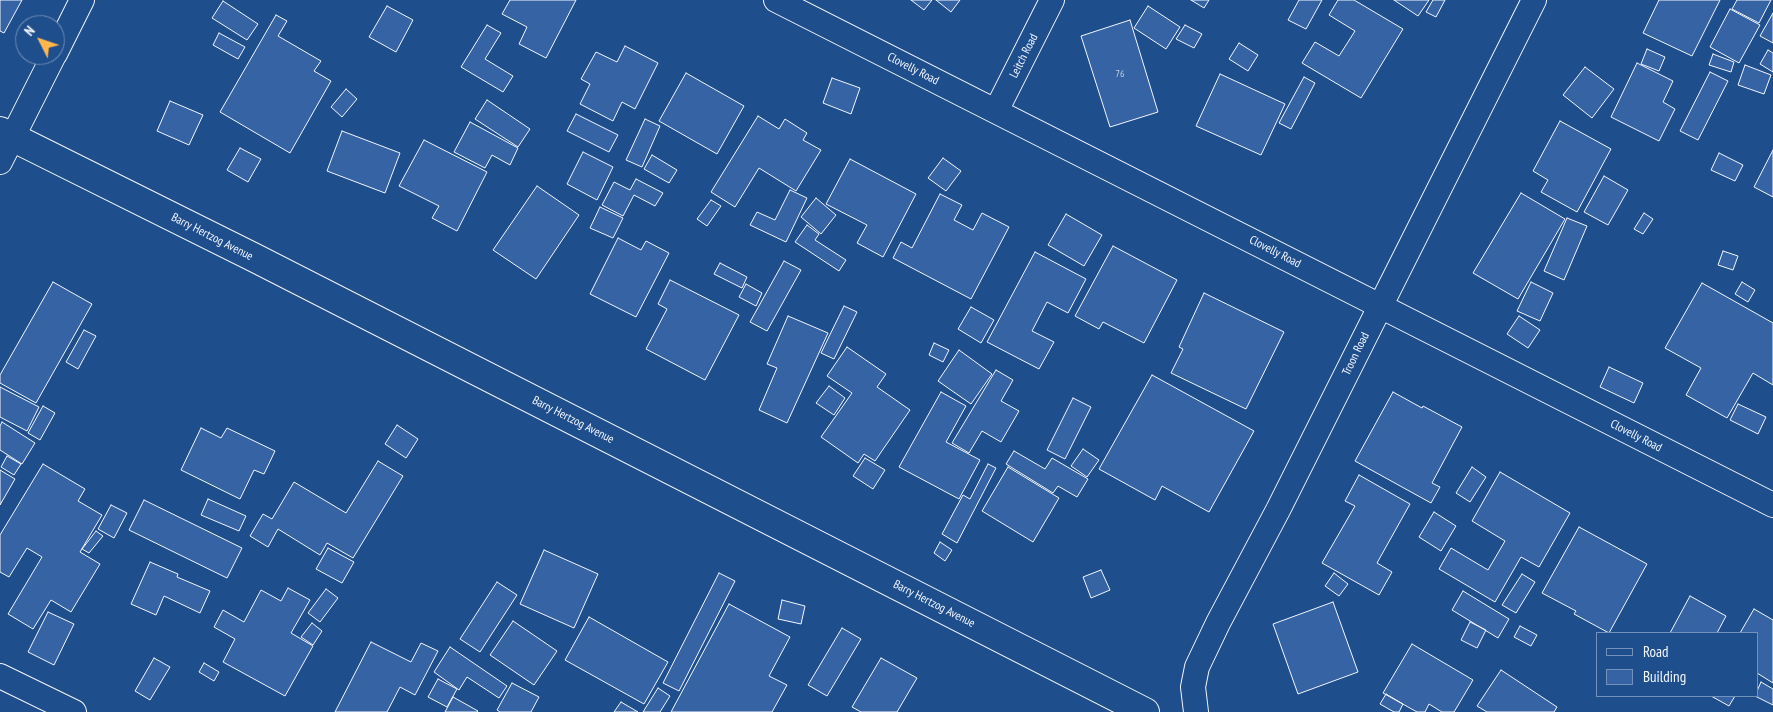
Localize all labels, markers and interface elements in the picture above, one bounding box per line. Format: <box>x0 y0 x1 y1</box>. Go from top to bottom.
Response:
north arrow <box>15 15 65 65</box>
text: N <box>20 22 39 40</box>
street label: Leitch Road <box>1007 31 1041 81</box>
street label: Clovelly Road <box>885 50 941 88</box>
house number: 76 <box>1116 68 1124 80</box>
street label: Barry Hertzog Avenue <box>169 210 255 264</box>
street label: Clovelly Road <box>1247 233 1303 271</box>
street label: Troon Road <box>1339 330 1373 378</box>
street label: Barry Hertzog Avenue <box>530 393 616 447</box>
street label: Clovelly Road <box>1608 417 1664 455</box>
street label: Barry Hertzog Avenue <box>891 577 977 631</box>
legend <box>1596 632 1758 697</box>
text: Road <box>1643 642 1669 661</box>
text: Building <box>1643 667 1686 686</box>

